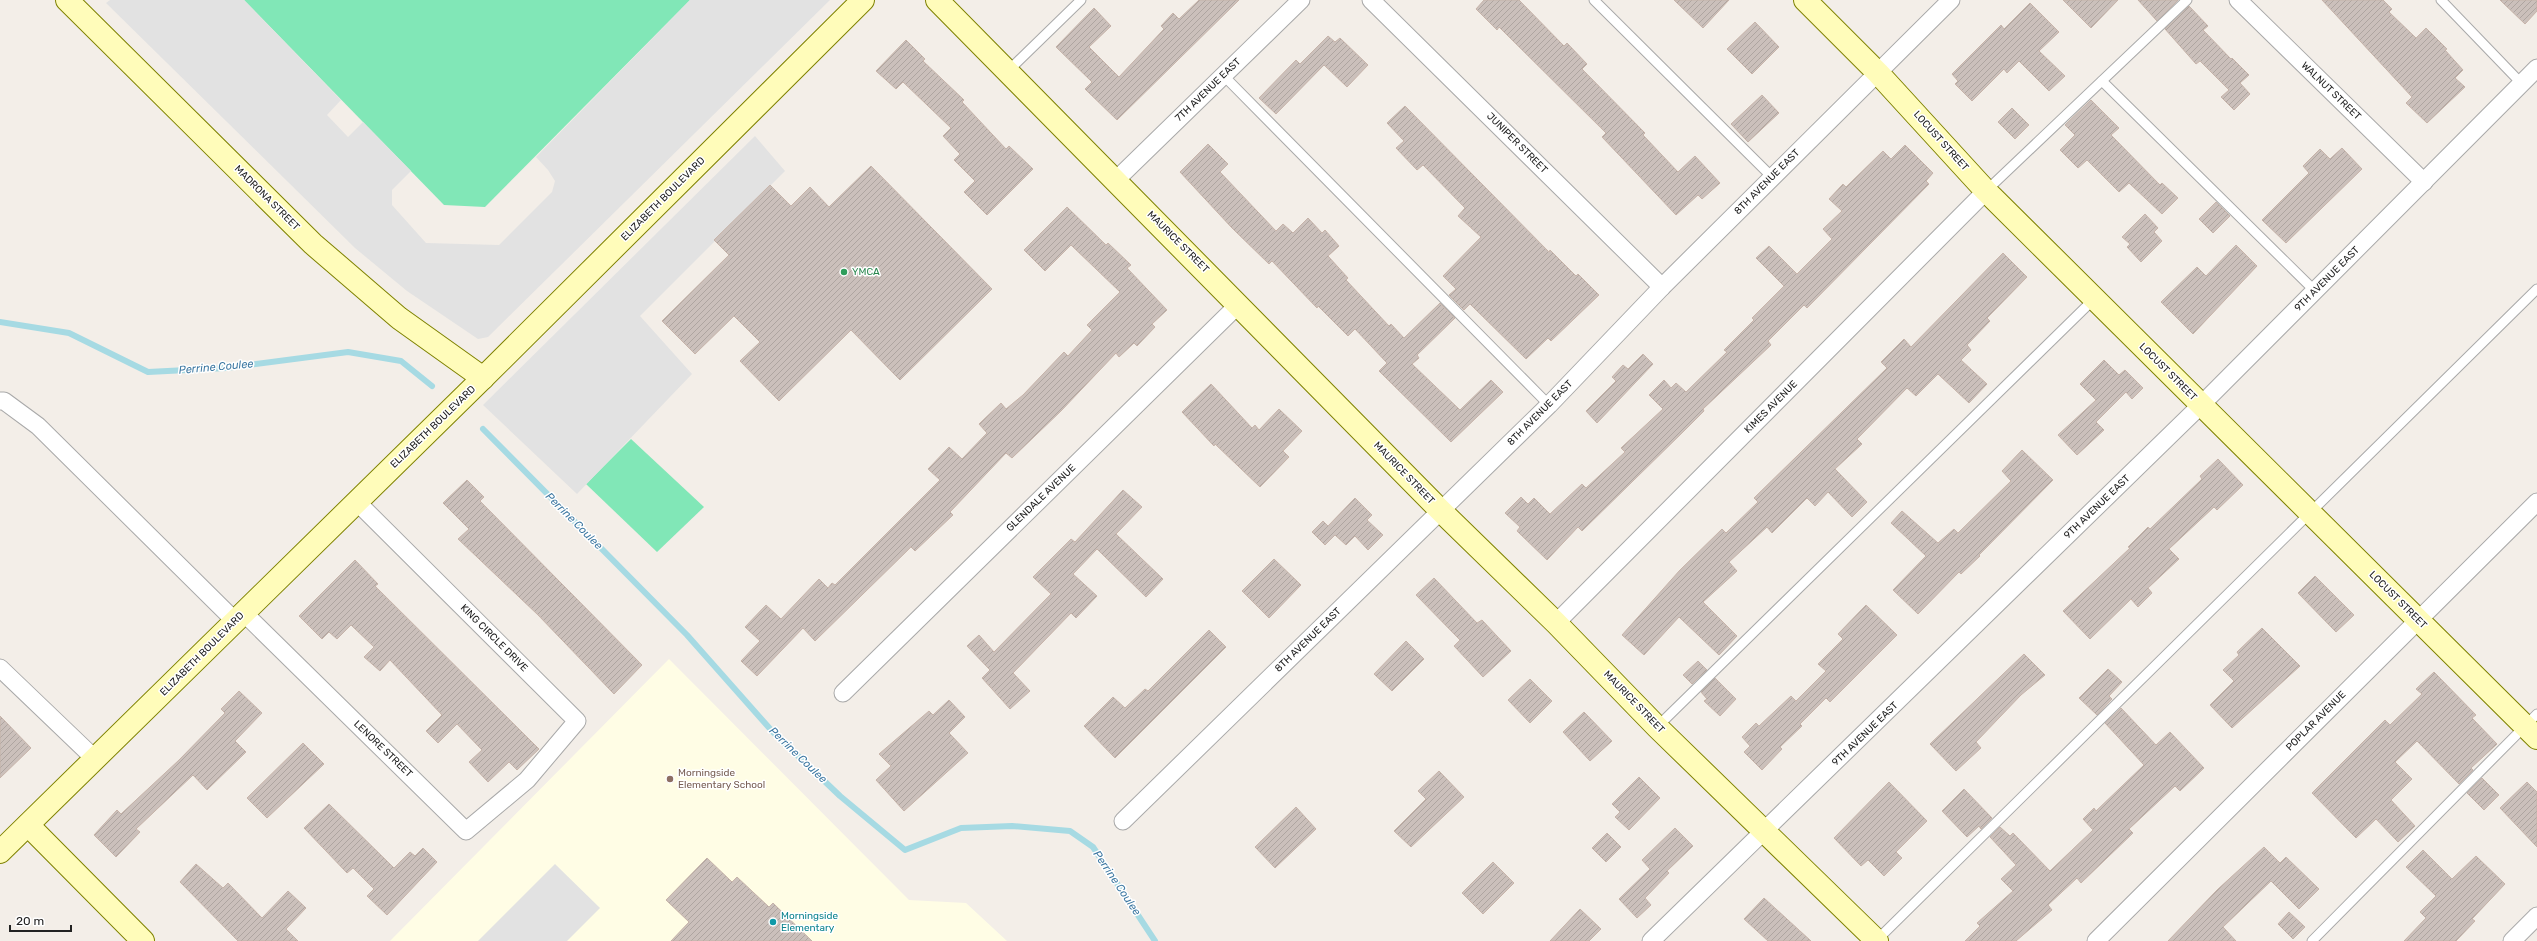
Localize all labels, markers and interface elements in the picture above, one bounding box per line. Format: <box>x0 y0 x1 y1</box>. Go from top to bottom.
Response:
street label: 7TH AVENUE EAST <box>1173 56 1243 124</box>
street label: WALNUT STREET <box>2299 59 2364 123</box>
street label: LOCUST STREET <box>1911 109 1971 174</box>
street label: JUNIPER STREET <box>1484 110 1550 176</box>
street label: 8TH AVENUE EAST <box>1732 147 1802 217</box>
street label: ELIZABETH BOULEVARD <box>619 155 707 243</box>
street label: MADRONA STREET <box>232 163 302 233</box>
street label: MAURICE STREET <box>1145 209 1212 276</box>
street label: 9TH AVENUE EAST <box>2292 244 2362 314</box>
place label: YMCA <box>852 266 880 278</box>
marker: YMCA <box>839 267 849 277</box>
street label: LOCUST STREET <box>2137 341 2199 403</box>
water label: Perrine Coulee <box>178 357 254 377</box>
street label: 8TH AVENUE EAST <box>1505 378 1575 448</box>
street label: KIMES AVENUE <box>1742 378 1800 436</box>
street label: ELIZABETH BOULEVARD <box>388 383 478 471</box>
street label: MAURICE STREET <box>1371 439 1437 507</box>
street label: GLENDALE AVENUE <box>1004 462 1078 534</box>
street label: 9TH AVENUE EAST <box>2062 472 2133 542</box>
water label: Perrine Coulee <box>543 490 605 552</box>
street label: LOCUST STREET <box>2367 569 2429 631</box>
street label: KING CIRCLE DRIVE <box>458 602 530 674</box>
street label: 8TH AVENUE EAST <box>1272 605 1344 675</box>
street label: ELIZABETH BOULEVARD <box>158 610 246 698</box>
street label: MAURICE STREET <box>1601 668 1667 736</box>
street label: POPLAR AVENUE <box>2284 689 2348 753</box>
street label: 9TH AVENUE EAST <box>1830 699 1901 769</box>
street label: LENORE STREET <box>351 718 415 780</box>
water label: Perrine Coulee <box>766 724 830 786</box>
place label: Morningside Elementary School <box>678 767 765 791</box>
marker: Morningside Elementary School <box>665 774 675 784</box>
water label: Perrine Coulee <box>1091 848 1143 918</box>
scale bar <box>10 907 71 933</box>
place label: Morningside Elementary <box>781 910 838 934</box>
text: 20 m <box>16 914 44 928</box>
marker: Morningside Elementary <box>768 917 778 927</box>

